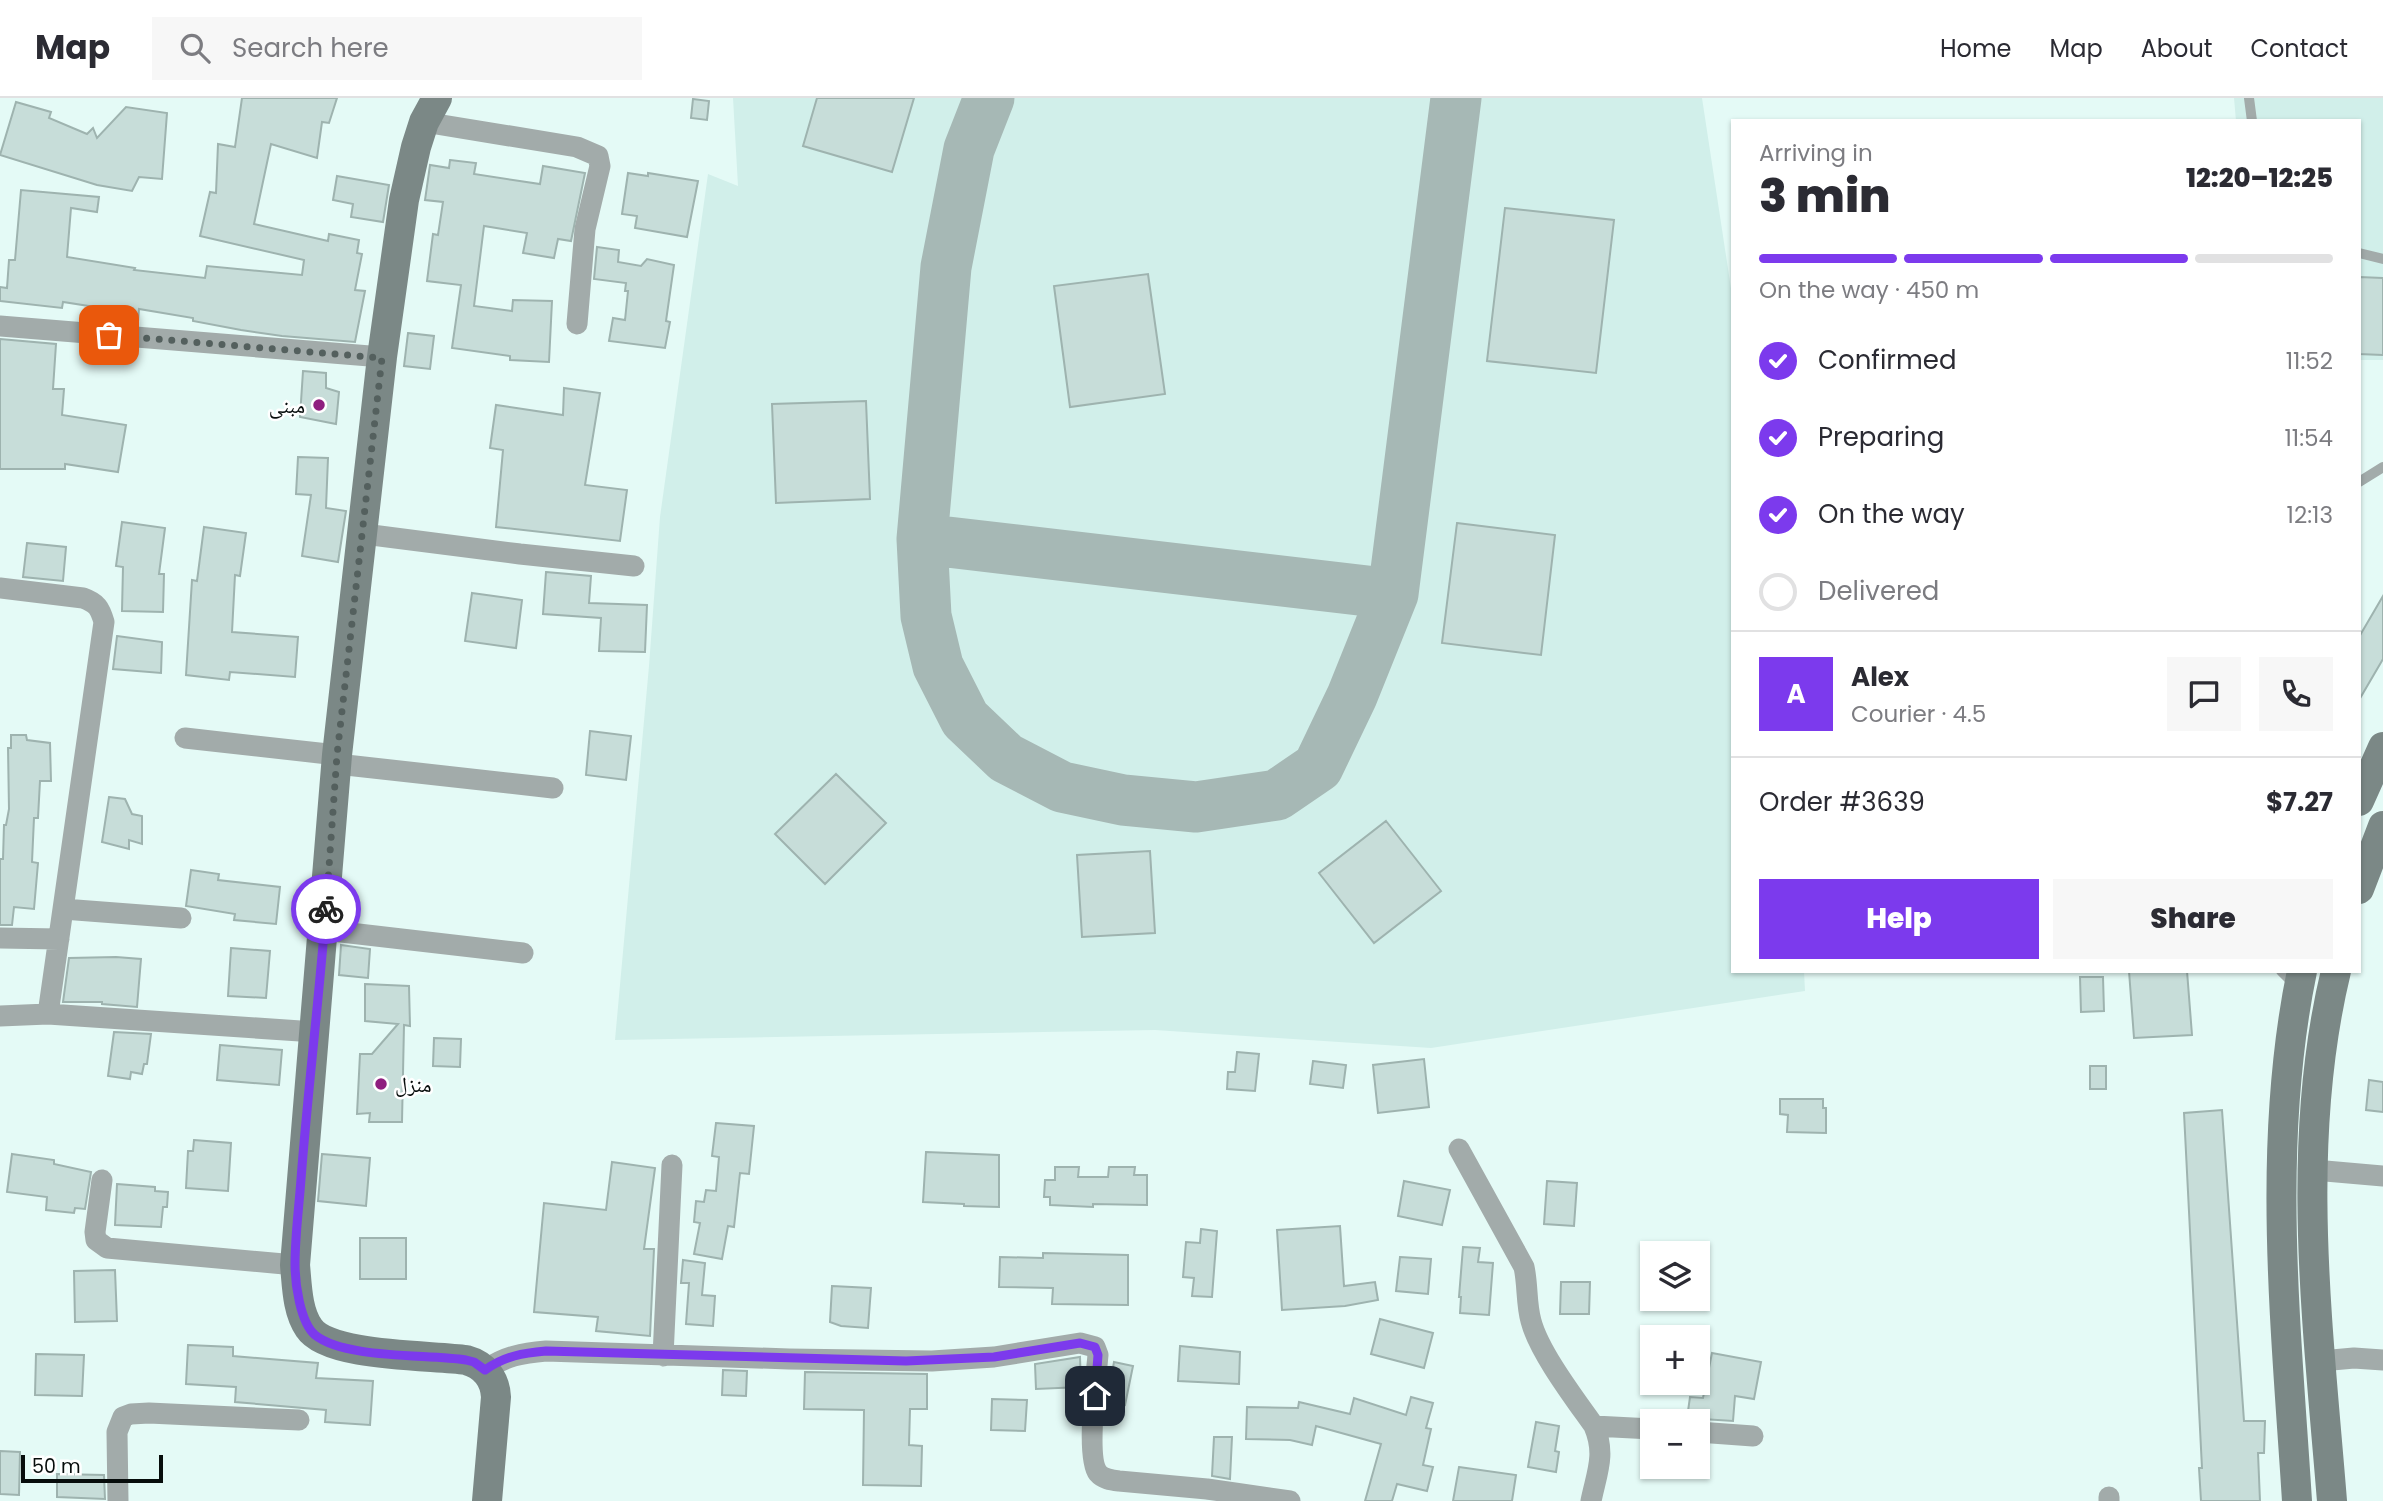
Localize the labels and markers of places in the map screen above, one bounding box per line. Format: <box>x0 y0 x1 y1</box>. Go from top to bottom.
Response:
pin <box>79 305 139 365</box>
place label: مبنى <box>269 391 305 420</box>
marker: مبنى <box>311 397 327 413</box>
place label: منزل <box>395 1070 432 1099</box>
marker: منزل <box>373 1076 389 1092</box>
pin <box>1065 1366 1125 1426</box>

